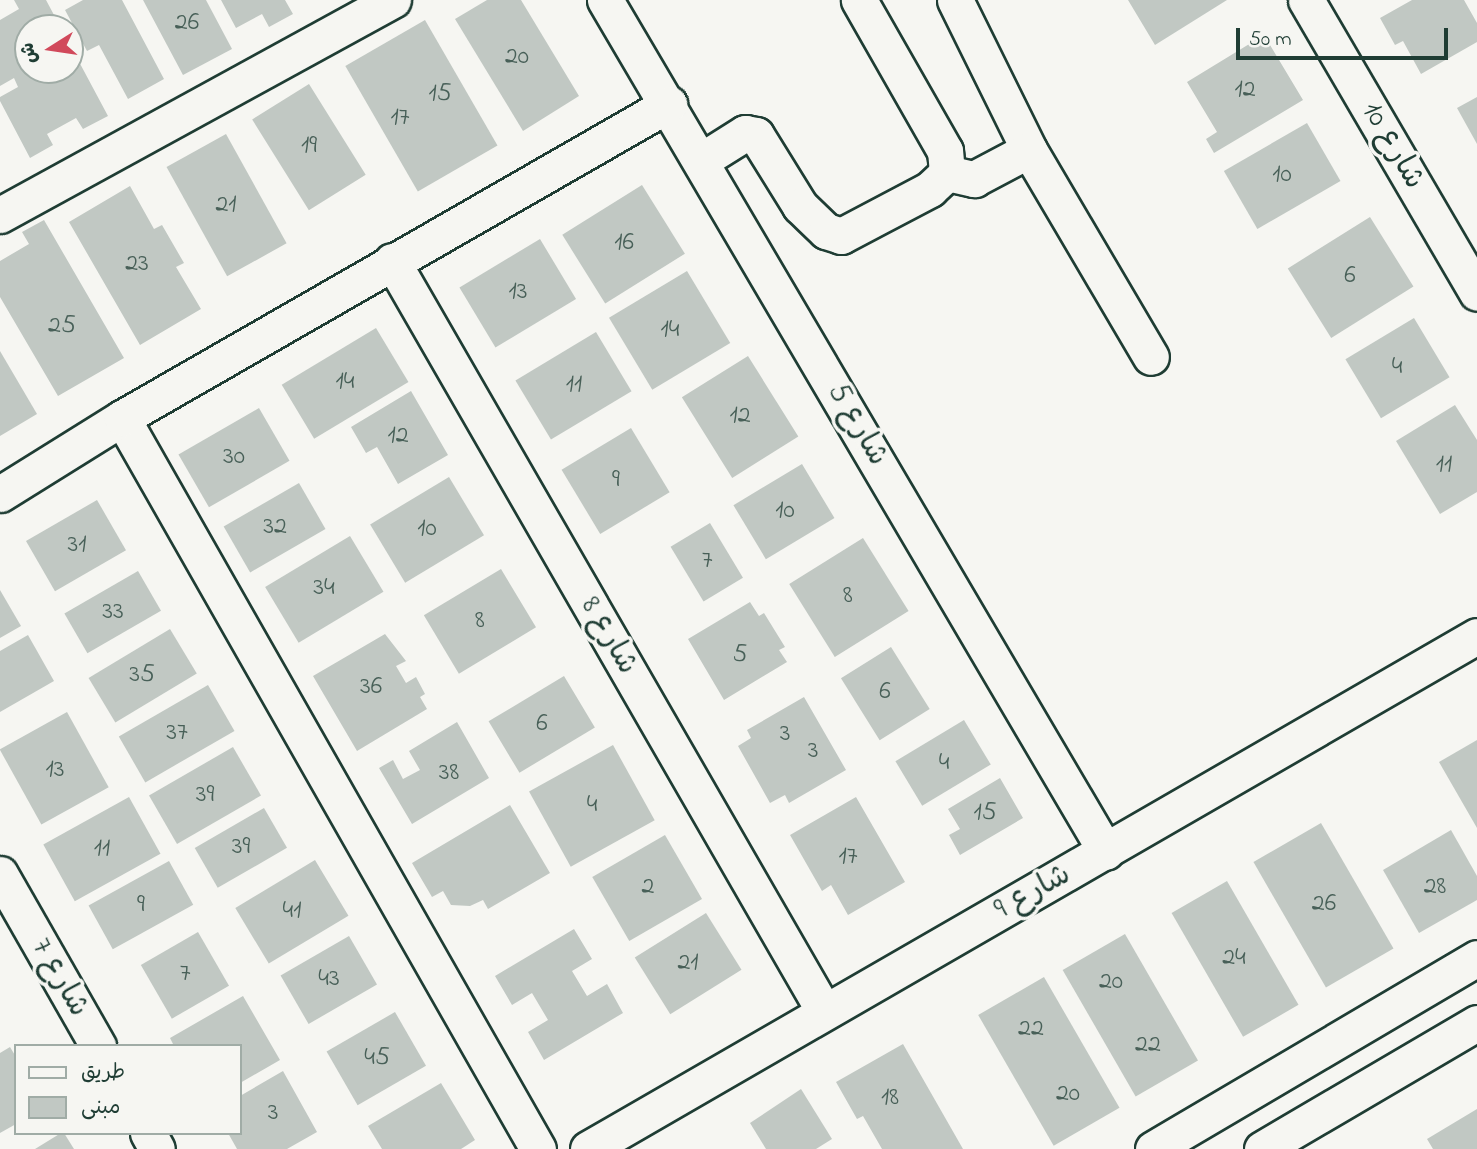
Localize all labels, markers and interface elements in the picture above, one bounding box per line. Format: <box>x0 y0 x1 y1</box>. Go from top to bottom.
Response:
house number: 26 <box>175 8 199 40</box>
north arrow <box>14 14 84 84</box>
scale bar <box>1239 14 1451 58</box>
text: 50 m <box>1249 25 1292 55</box>
text: ش <box>15 40 45 66</box>
house number: 20 <box>505 42 529 74</box>
house number: 12 <box>1234 75 1256 107</box>
house number: 15 <box>428 79 452 111</box>
street label: شارع 10 <box>1353 96 1431 196</box>
house number: 17 <box>391 103 409 135</box>
house number: 19 <box>301 131 317 163</box>
house number: 10 <box>1272 160 1292 192</box>
house number: 21 <box>215 190 237 222</box>
house number: 16 <box>614 228 634 260</box>
house number: 23 <box>125 249 149 281</box>
house number: 6 <box>1344 261 1356 293</box>
house number: 13 <box>508 277 528 309</box>
house number: 25 <box>48 311 76 343</box>
house number: 14 <box>661 315 679 347</box>
house number: 4 <box>1392 352 1402 384</box>
house number: 14 <box>336 367 354 399</box>
house number: 11 <box>566 370 582 402</box>
street label: شارع 5 <box>819 377 895 473</box>
house number: 12 <box>729 401 751 433</box>
house number: 12 <box>387 421 409 453</box>
house number: 30 <box>223 442 245 474</box>
house number: 11 <box>1436 450 1452 482</box>
house number: 9 <box>612 465 620 497</box>
house number: 10 <box>775 496 795 528</box>
house number: 32 <box>263 512 287 544</box>
house number: 10 <box>417 514 437 546</box>
house number: 31 <box>67 530 87 562</box>
house number: 7 <box>702 546 712 578</box>
house number: 34 <box>313 573 335 605</box>
house number: 8 <box>843 581 853 613</box>
street label: شارع 8 <box>571 591 645 681</box>
house number: 33 <box>102 597 124 629</box>
house number: 8 <box>475 606 485 638</box>
house number: 5 <box>733 640 747 672</box>
house number: 35 <box>129 660 155 692</box>
house number: 36 <box>360 672 382 704</box>
house number: 6 <box>879 677 891 709</box>
house number: 6 <box>536 709 548 741</box>
house number: 37 <box>166 718 188 750</box>
house number: 3 <box>780 719 790 751</box>
house number: 3 <box>808 736 818 768</box>
house number: 4 <box>939 748 949 780</box>
house number: 13 <box>45 755 65 787</box>
house number: 38 <box>439 758 459 790</box>
house number: 39 <box>196 780 214 812</box>
house number: 4 <box>587 790 597 822</box>
house number: 15 <box>973 798 997 830</box>
house number: 39 <box>232 832 250 864</box>
house number: 11 <box>94 834 110 866</box>
house number: 17 <box>839 842 857 874</box>
street label: شارع 9 <box>989 858 1077 928</box>
house number: 2 <box>642 872 654 904</box>
house number: 28 <box>1424 872 1446 904</box>
house number: 26 <box>1312 889 1336 921</box>
house number: 9 <box>137 890 145 922</box>
house number: 41 <box>283 896 301 928</box>
street label: شارع 7 <box>22 932 96 1024</box>
house number: 24 <box>1222 943 1246 975</box>
house number: 21 <box>677 948 699 980</box>
house number: 7 <box>180 959 190 991</box>
house number: 43 <box>318 964 340 996</box>
house number: 20 <box>1099 967 1123 999</box>
house number: 22 <box>1018 1014 1044 1046</box>
house number: 22 <box>1135 1030 1161 1062</box>
house number: 45 <box>364 1043 390 1075</box>
legend <box>14 1044 242 1135</box>
text: طريق <box>81 1058 125 1088</box>
house number: 20 <box>1056 1079 1080 1111</box>
house number: 18 <box>881 1083 899 1115</box>
text: مبنى <box>81 1093 120 1123</box>
house number: 3 <box>268 1098 278 1130</box>

